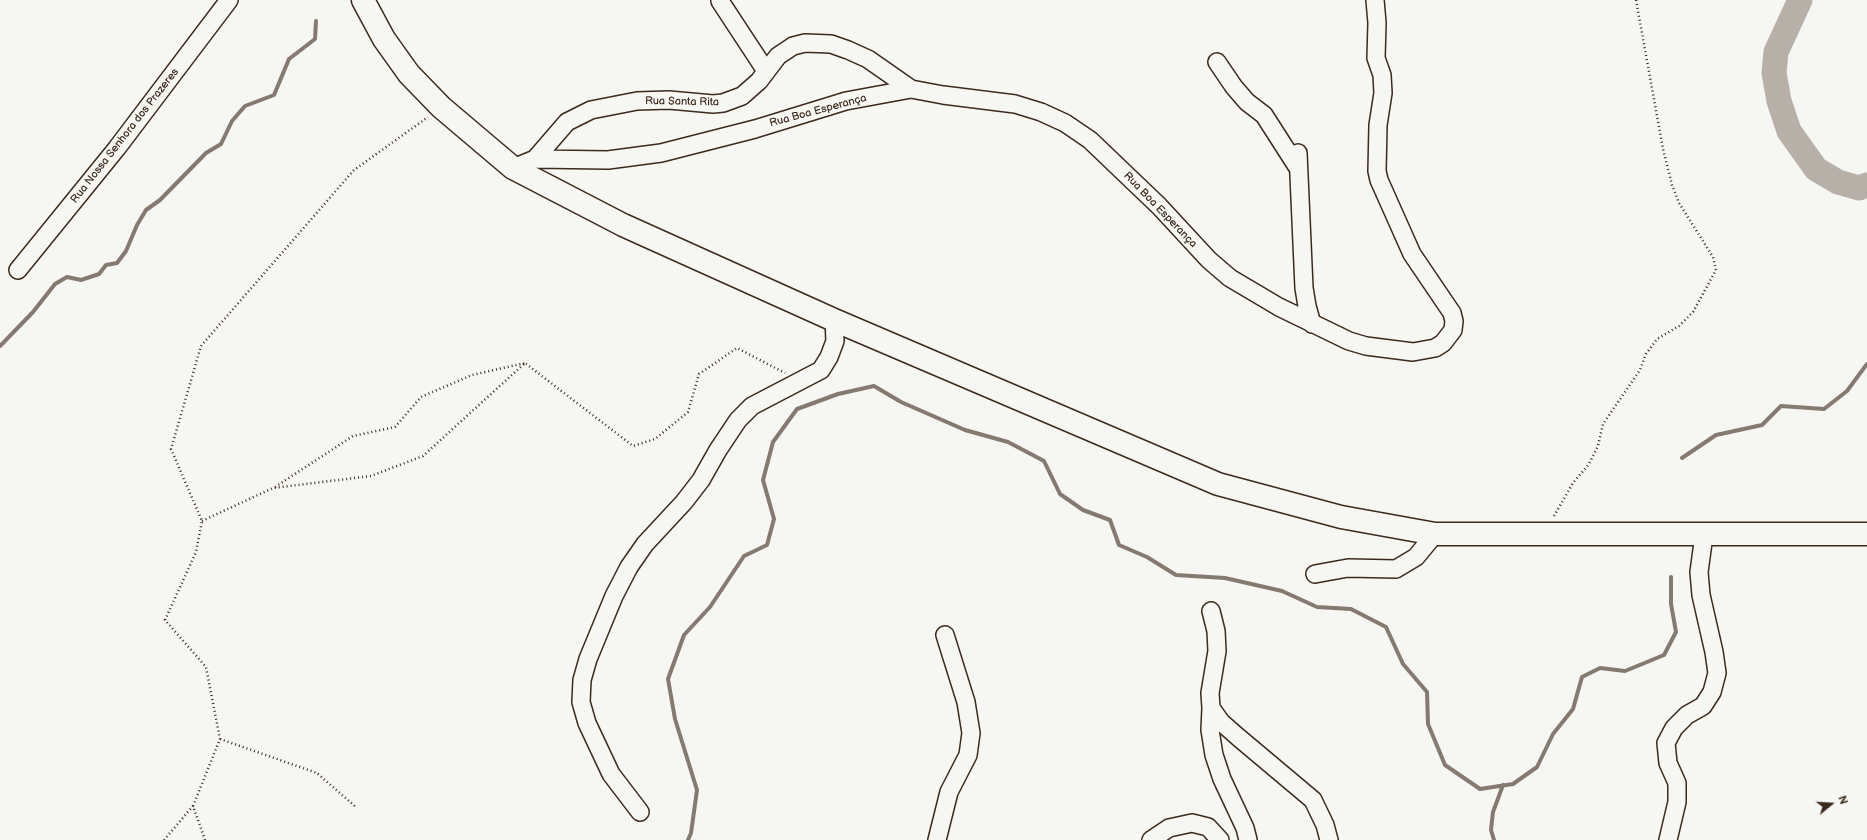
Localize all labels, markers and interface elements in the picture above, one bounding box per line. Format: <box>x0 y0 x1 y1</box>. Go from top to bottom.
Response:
street label: Rua Nossa Senhora dos Prazeres <box>68 66 182 206</box>
street label: Rua Boa Esperança <box>768 92 868 130</box>
street label: Rua Santa Rita <box>645 95 719 109</box>
street label: Rua Boa Esperança <box>1121 169 1199 251</box>
north arrow <box>1811 784 1851 824</box>
text: N <box>1835 794 1850 806</box>

